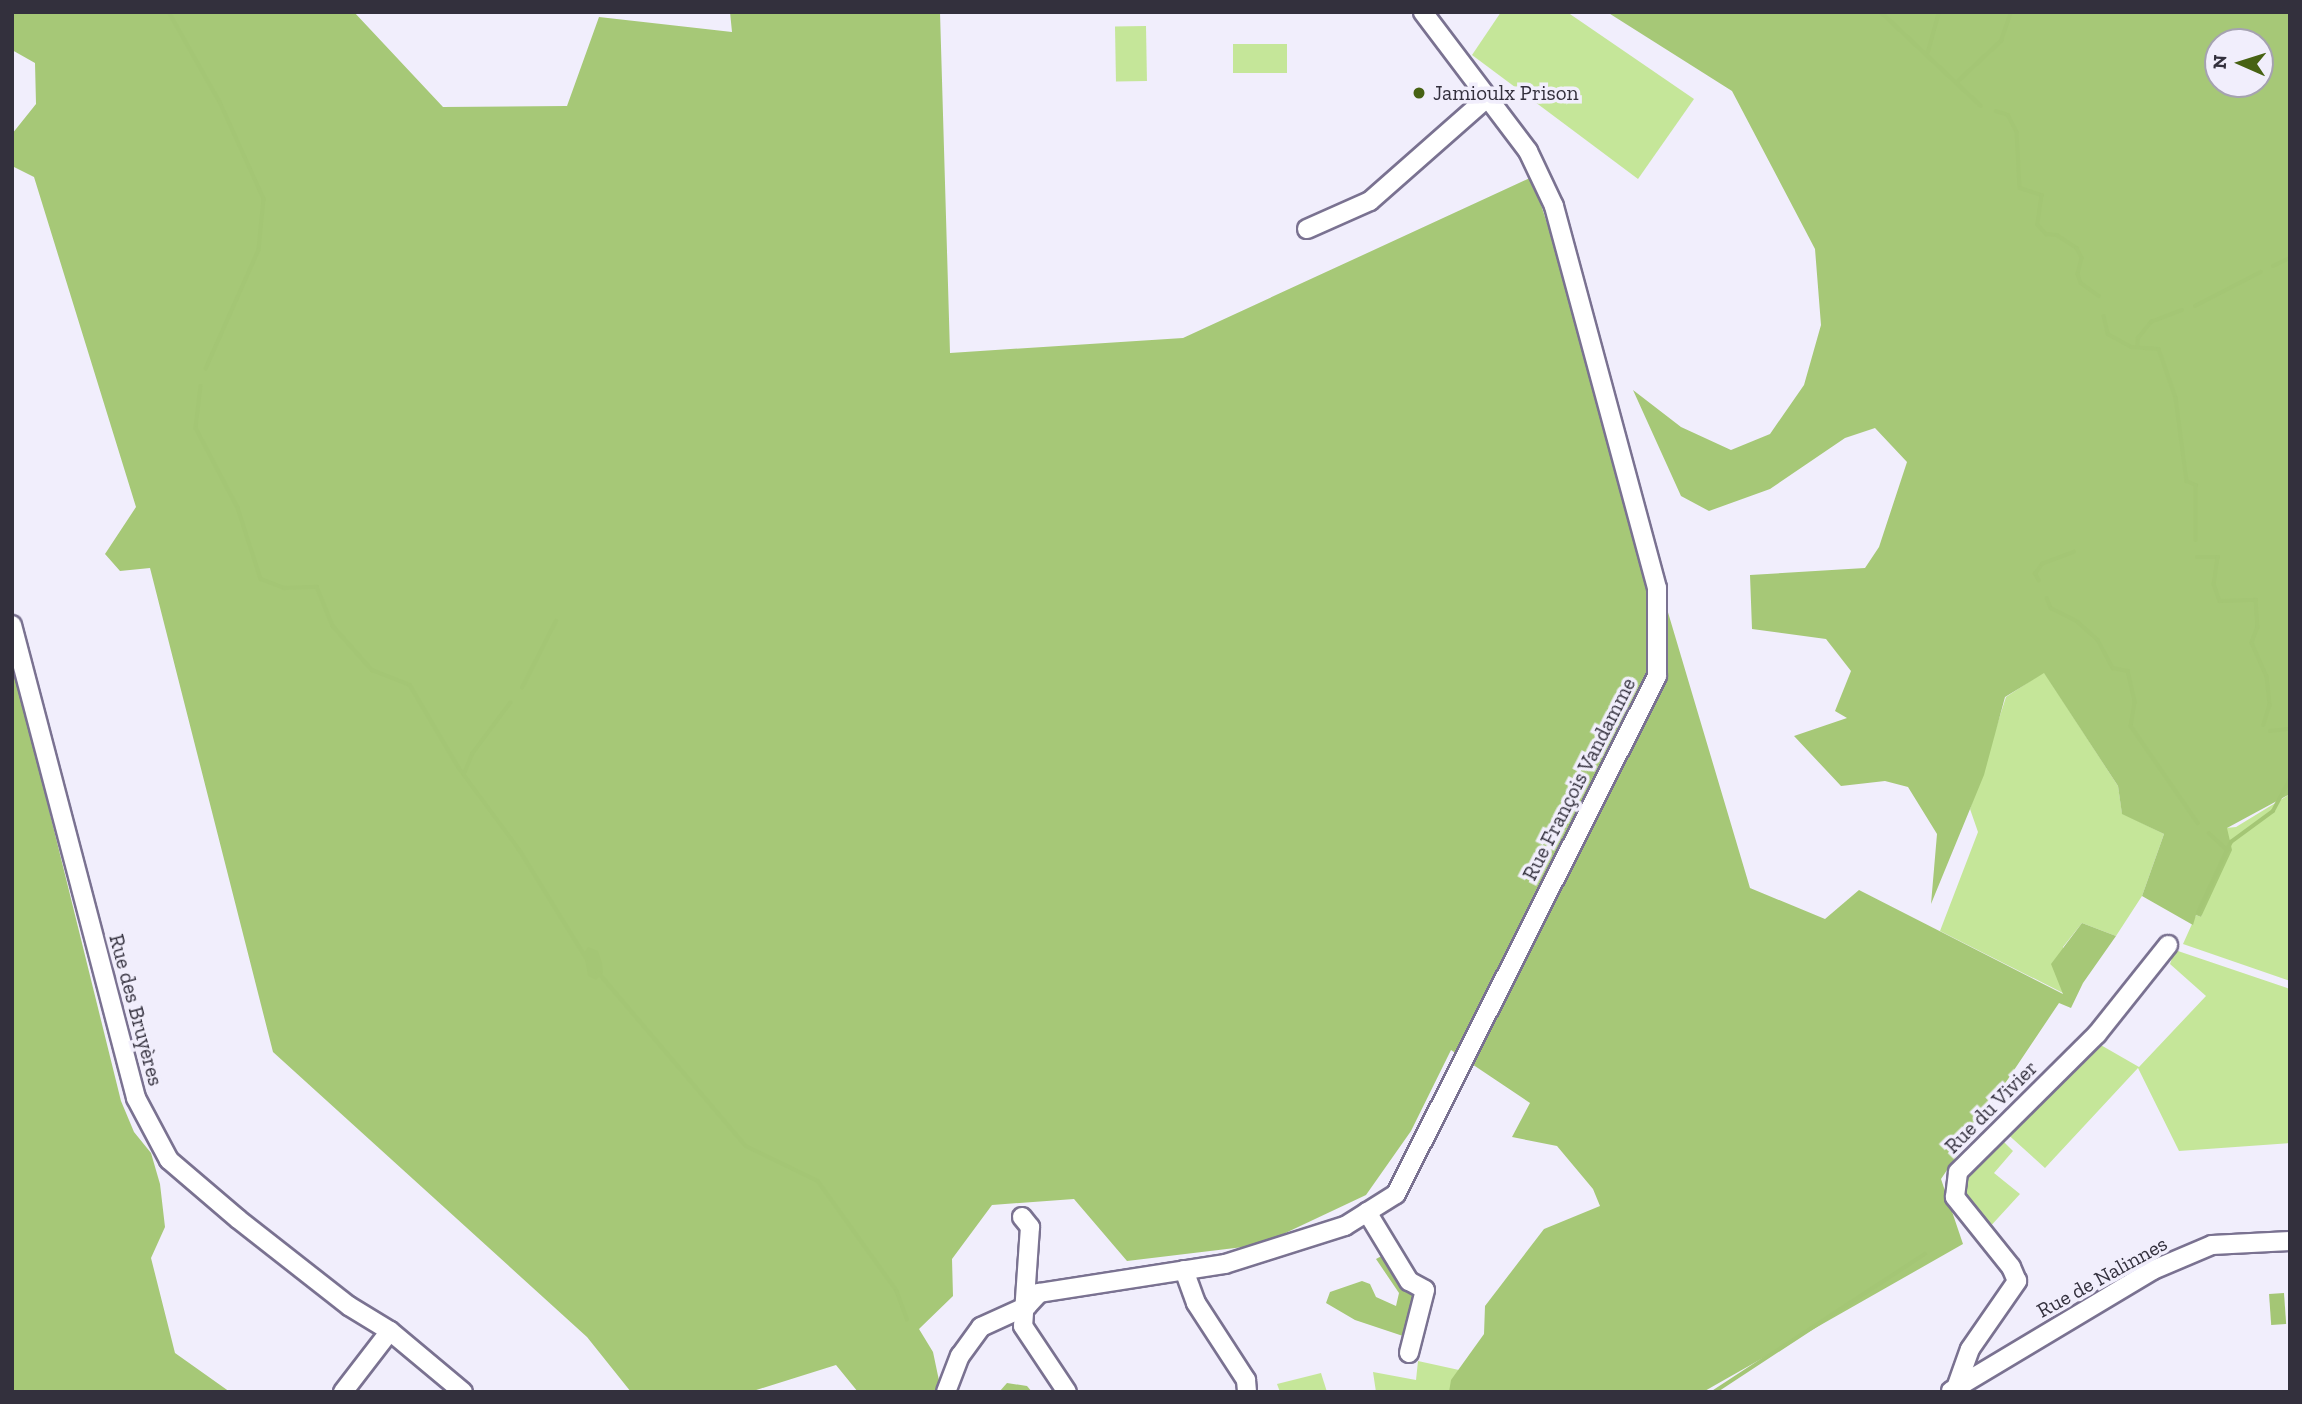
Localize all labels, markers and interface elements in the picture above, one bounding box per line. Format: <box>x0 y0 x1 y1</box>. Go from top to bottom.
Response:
north arrow <box>2204 28 2274 98</box>
text: N <box>2208 54 2231 70</box>
place label: Jamioulx Prison <box>1433 80 1579 106</box>
marker: Jamioulx Prison <box>1411 85 1427 101</box>
street label: Rue François Vandamme <box>1517 673 1641 885</box>
street label: Rue des Bruyères <box>104 931 168 1089</box>
street label: Rue du Vivier <box>1939 1055 2043 1159</box>
street label: Rue de Nalinnes <box>2032 1231 2172 1323</box>

